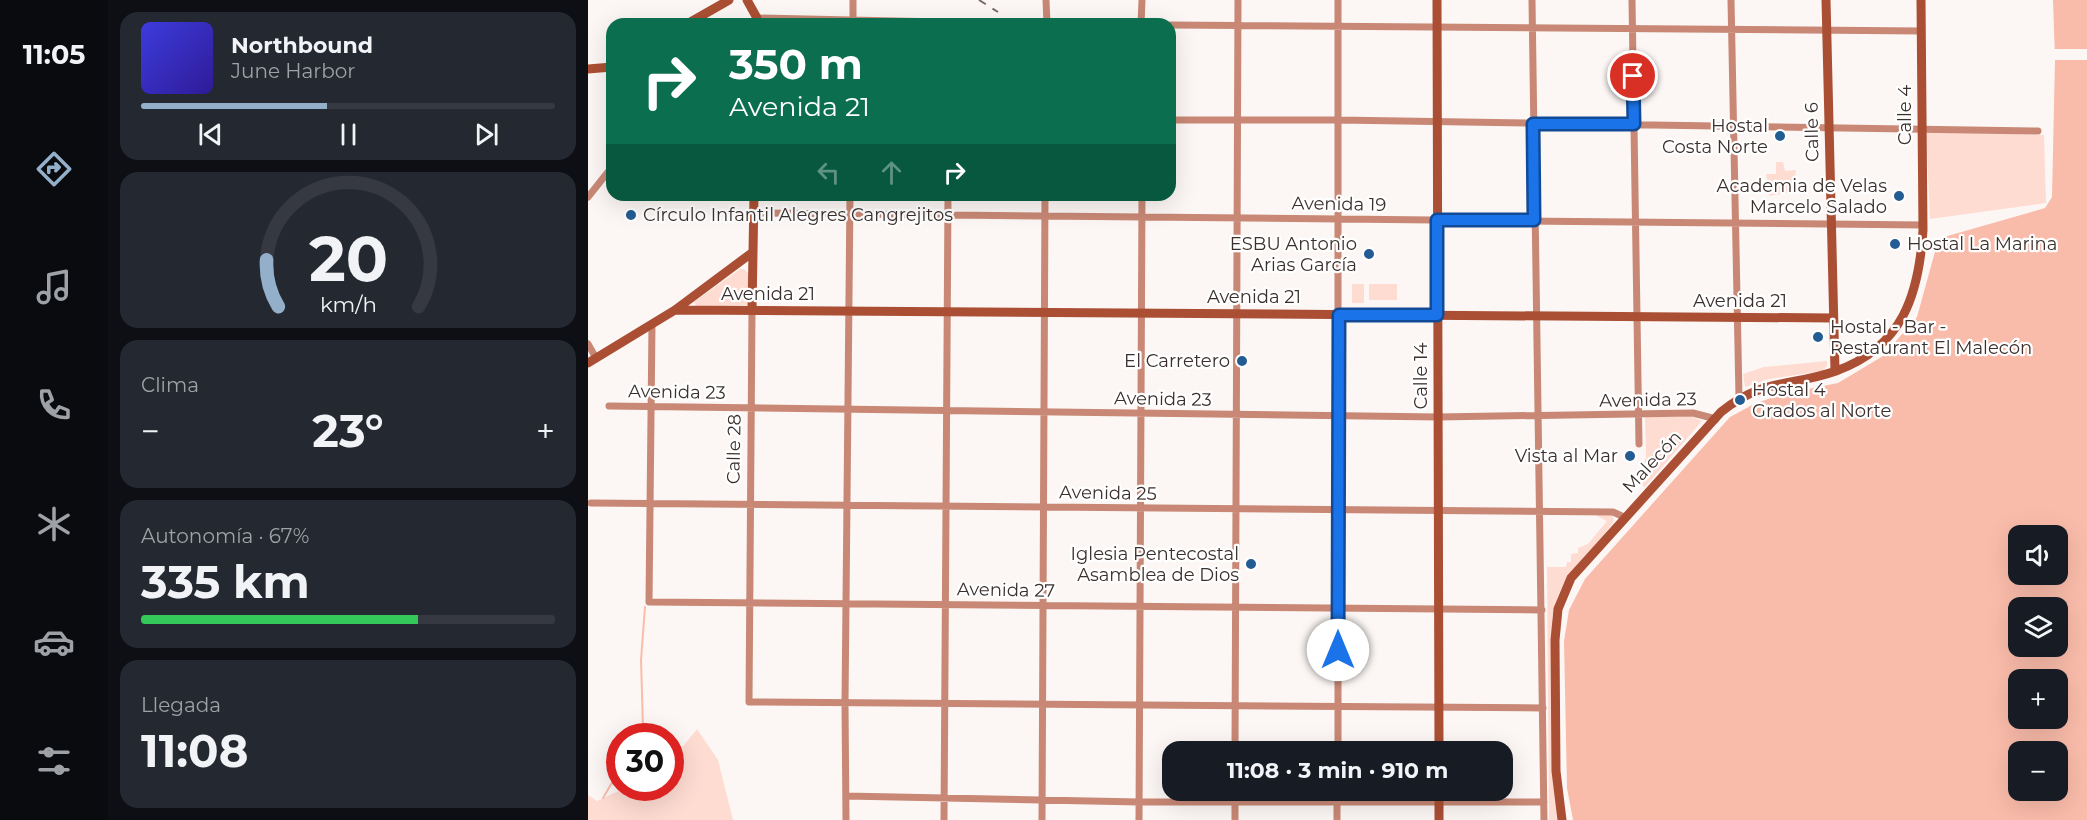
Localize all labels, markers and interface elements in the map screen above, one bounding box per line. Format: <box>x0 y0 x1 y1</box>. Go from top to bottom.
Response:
text: Northbound <box>231 32 373 59</box>
text: 11:05 <box>23 38 85 71</box>
text: 350 m <box>729 38 863 90</box>
icon: right <box>630 42 708 120</box>
pin <box>1607 50 1658 101</box>
text: June Harbor <box>231 59 355 83</box>
icon: arrive <box>1616 59 1649 92</box>
street label: Calle 4 <box>1894 85 1916 145</box>
text: Avenida 21 <box>729 90 870 123</box>
street label: Calle 6 <box>1800 102 1824 162</box>
place label: Hostal Costa Norte <box>1662 115 1768 158</box>
icon: previous <box>194 118 227 151</box>
icon: pause <box>332 118 365 151</box>
icon: next <box>470 118 503 151</box>
marker: Hostal Costa Norte <box>1773 129 1787 143</box>
icon: directions <box>33 148 75 190</box>
icon: left <box>812 156 845 189</box>
icon: ahead <box>875 156 908 189</box>
icon: right <box>938 156 971 189</box>
place label: Academia de Velas Marcelo Salado <box>1717 175 1887 218</box>
marker: Academia de Velas Marcelo Salado <box>1892 189 1906 203</box>
street label: Avenida 19 <box>1291 192 1387 216</box>
place label: Círculo Infantil Alegres Cangrejitos <box>643 204 953 226</box>
marker: Círculo Infantil Alegres Cangrejitos <box>624 208 638 222</box>
text: 20 <box>308 221 388 297</box>
place label: ESBU Antonio Arias García <box>1230 233 1357 276</box>
place label: Hostal La Marina <box>1907 233 2057 255</box>
marker: Hostal La Marina <box>1888 237 1902 251</box>
marker: ESBU Antonio Arias García <box>1362 247 1376 261</box>
icon: music <box>33 266 75 308</box>
street label: Avenida 21 <box>721 283 815 305</box>
street label: Avenida 21 <box>1207 286 1301 308</box>
street label: Avenida 21 <box>1693 290 1787 312</box>
text: km/h <box>319 291 377 317</box>
place label: Hostal - Bar - Restaurant El Malecón <box>1830 316 2032 359</box>
marker: Hostal - Bar - Restaurant El Malecón <box>1811 330 1825 344</box>
street label: Calle 14 <box>1410 342 1432 409</box>
place label: El Carretero <box>1124 350 1230 372</box>
marker: El Carretero <box>1235 354 1249 368</box>
text: Clima <box>141 373 199 397</box>
place label: Hostal 4 Grados al Norte <box>1752 379 1892 422</box>
street label: Avenida 23 <box>628 380 726 404</box>
icon: phone <box>33 384 75 426</box>
street label: Avenida 23 <box>1114 387 1212 411</box>
street label: Avenida 23 <box>1599 388 1697 412</box>
marker: Hostal 4 Grados al Norte <box>1733 393 1747 407</box>
text: 23° <box>312 403 384 458</box>
text: − <box>141 411 160 451</box>
text: + <box>536 411 555 451</box>
street label: Calle 28 <box>722 414 746 484</box>
street label: Malecón <box>1618 426 1686 498</box>
place label: Vista al Mar <box>1515 445 1618 467</box>
marker: Vista al Mar <box>1623 449 1637 463</box>
street label: Avenida 25 <box>1059 481 1157 505</box>
icon: climate <box>33 503 75 545</box>
text: Autonomía · 67% <box>141 524 309 548</box>
map controls <box>2008 525 2068 801</box>
button: sound <box>2008 525 2068 585</box>
place label: Iglesia Pentecostal Asamblea de Dios <box>1071 543 1239 586</box>
text: 335 km <box>141 554 310 609</box>
marker: Iglesia Pentecostal Asamblea de Dios <box>1244 557 1258 571</box>
street label: Avenida 27 <box>957 578 1055 602</box>
button: layers <box>2008 597 2068 657</box>
position arrow <box>1306 618 1370 682</box>
icon: car <box>33 621 75 663</box>
button: + <box>2008 669 2068 729</box>
text: Llegada <box>141 693 221 717</box>
text: 11:08 <box>141 723 248 778</box>
speed limit sign: 30 <box>606 723 684 801</box>
icon: filters <box>33 740 75 782</box>
button: − <box>2008 741 2068 801</box>
text: 11:08 · 3 min · 910 m <box>1227 757 1448 784</box>

